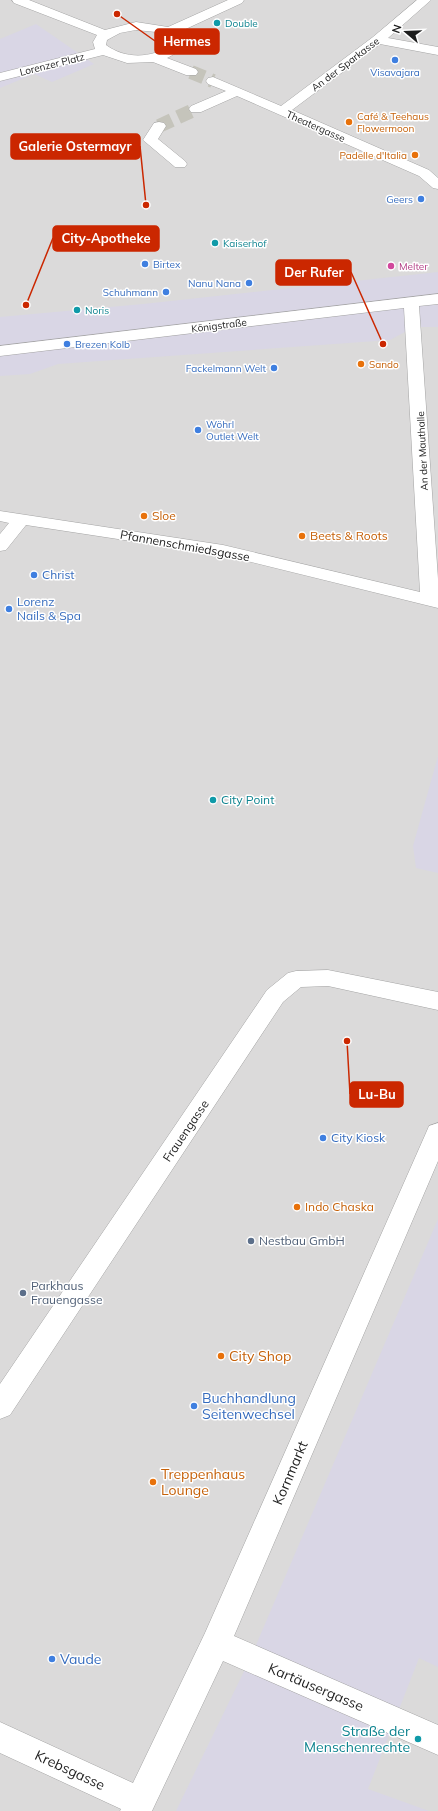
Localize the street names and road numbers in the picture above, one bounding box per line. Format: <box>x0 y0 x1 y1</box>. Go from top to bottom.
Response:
street label: An der Sparkasse <box>309 35 382 94</box>
street label: Lorenzer Platz <box>18 50 86 79</box>
street label: Theatergasse <box>284 108 347 145</box>
street label: Königstraße <box>190 316 248 335</box>
street label: An der Mauthalle <box>414 411 431 491</box>
street label: Pfannenschmiedsgasse <box>119 527 251 564</box>
street label: Frauengasse <box>159 1097 212 1165</box>
street label: Kornmarkt <box>268 1438 312 1508</box>
street label: Kartäusergasse <box>266 1659 366 1715</box>
street label: Krebsgasse <box>32 1746 108 1794</box>

